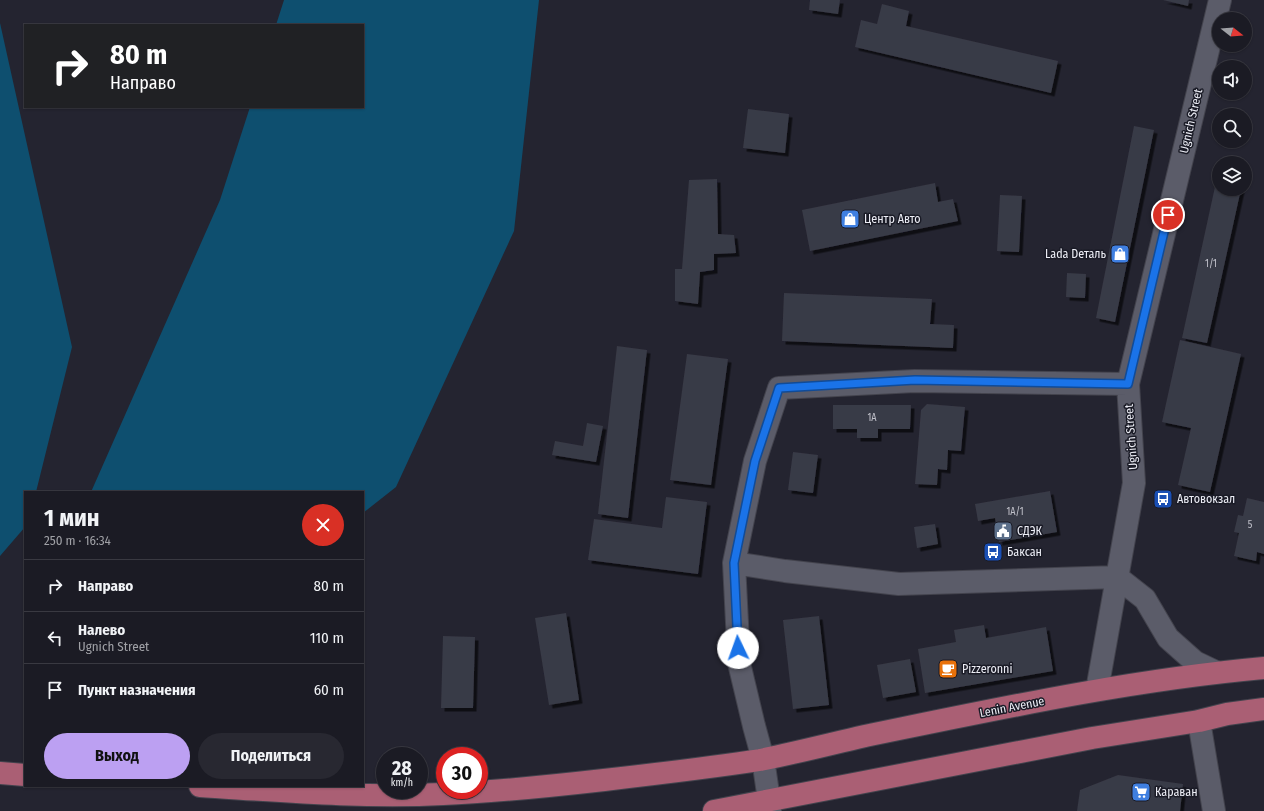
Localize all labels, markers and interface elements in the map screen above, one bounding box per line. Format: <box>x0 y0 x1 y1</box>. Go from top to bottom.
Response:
north arrow <box>1212 12 1252 52</box>
map controls <box>1212 12 1252 196</box>
text: 80 m <box>110 38 167 71</box>
icon: right <box>44 40 96 92</box>
button: sound <box>1212 60 1252 100</box>
text: Направо <box>110 72 176 94</box>
street label: Ugnich Street <box>1177 87 1205 155</box>
button: search <box>1212 108 1252 148</box>
button: layers <box>1212 156 1252 196</box>
pin <box>1151 198 1185 232</box>
icon: arrive <box>1157 204 1179 226</box>
shop icon: Центр Авто <box>839 208 861 230</box>
place label: Центр Авто <box>864 212 921 226</box>
shop icon: Lada Dеталь <box>1109 243 1131 265</box>
place label: Lada Dеталь <box>1045 247 1106 261</box>
house number: 1/1 <box>1205 258 1217 270</box>
street label: Ugnich Street <box>1122 404 1140 470</box>
house number: 1А <box>867 412 877 424</box>
bus stop icon: Автовокзал <box>1152 488 1174 510</box>
place label: Автовокзал <box>1177 492 1235 506</box>
text: 1 мин <box>44 504 99 532</box>
button: close <box>302 504 344 546</box>
house number: 1А/1 <box>1006 506 1024 518</box>
house number: 5 <box>1248 519 1253 531</box>
public building icon: СДЭК <box>992 520 1014 542</box>
place label: СДЭК <box>1017 524 1043 538</box>
text: 250 m · 16:34 <box>44 533 111 548</box>
bus stop icon: Баксан <box>982 541 1004 563</box>
place label: Баксан <box>1007 545 1042 559</box>
icon: right <box>44 575 66 597</box>
text: Направо <box>78 577 133 595</box>
text: 80 m <box>314 577 344 595</box>
text: Налево <box>78 621 125 639</box>
icon: left <box>44 627 66 649</box>
position arrow <box>717 627 759 669</box>
text: 110 m <box>310 629 344 647</box>
text: Ugnich Street <box>78 639 149 654</box>
cafe icon: Pizzeronni <box>937 658 959 680</box>
place label: Pizzeronni <box>962 662 1012 676</box>
icon: arrive <box>44 679 66 701</box>
text: Пункт назначения <box>78 681 196 699</box>
text: 60 m <box>314 681 344 699</box>
street label: Lenin Avenue <box>978 694 1046 720</box>
button: Выход <box>44 733 190 779</box>
button: Поделиться <box>198 733 344 779</box>
speed limit sign: 30 <box>436 747 488 799</box>
text: 28 <box>392 756 412 780</box>
text: km/h <box>391 777 413 789</box>
supermarket icon: Караван <box>1130 781 1152 803</box>
place label: Караван <box>1155 785 1198 799</box>

